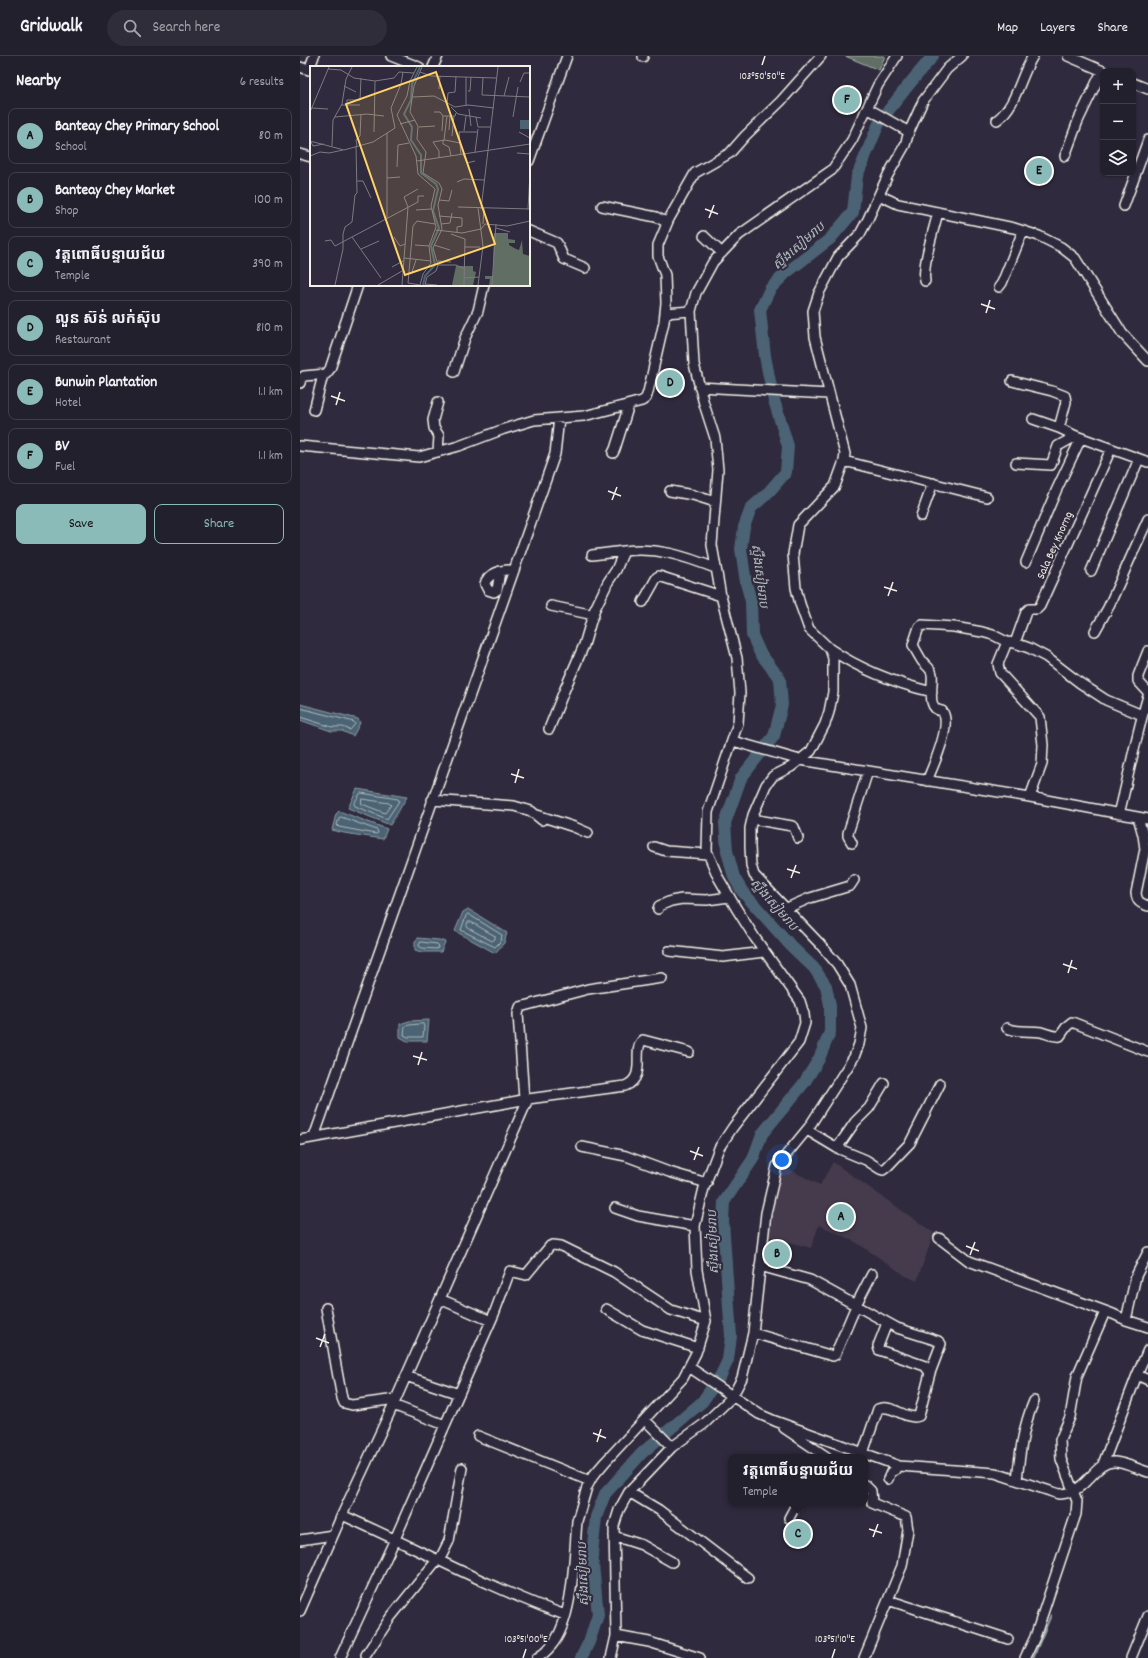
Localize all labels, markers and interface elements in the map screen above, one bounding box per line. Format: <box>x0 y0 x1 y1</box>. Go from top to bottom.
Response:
search box <box>107 10 387 46</box>
text: Gridwalk <box>20 14 83 41</box>
icon: search <box>121 17 143 39</box>
text: Search here <box>153 17 220 39</box>
text: Map <box>997 18 1018 38</box>
text: Layers <box>1040 18 1075 38</box>
text: Share <box>1097 18 1128 38</box>
inset map <box>310 66 530 286</box>
map controls <box>1100 68 1136 176</box>
button: + <box>1100 68 1136 104</box>
text: Nearby <box>16 70 60 94</box>
text: 103°50'50"E <box>739 70 785 84</box>
text: 6 results <box>240 73 284 92</box>
pin: F <box>834 85 860 115</box>
button: − <box>1100 104 1136 140</box>
text: Banteay Chey Primary School <box>55 116 219 138</box>
text: A <box>26 127 34 146</box>
text: 80 m <box>259 127 283 146</box>
text: School <box>55 138 87 157</box>
button: layers <box>1100 140 1136 176</box>
pin: E <box>1026 156 1052 186</box>
text: Banteay Chey Market <box>55 180 175 202</box>
text: B <box>27 191 33 210</box>
text: 100 m <box>254 191 283 210</box>
text: Shop <box>55 202 78 221</box>
water label: ស្ទឹងសៀមរាប <box>768 217 831 275</box>
text: វត្តពោធិ៍បន្ទាយជ័យ <box>55 245 166 267</box>
text: C <box>27 255 33 274</box>
text: 390 m <box>252 255 283 274</box>
text: Temple <box>55 267 90 286</box>
text: លួន ស៊ន់ លក់ស៊ុប <box>55 309 161 331</box>
text: D <box>27 319 33 338</box>
text: 810 m <box>256 319 283 338</box>
text: Restaurant <box>55 331 111 350</box>
pin: D <box>657 368 683 398</box>
text: Bunwin Plantation <box>55 372 157 394</box>
text: E <box>27 383 33 402</box>
text: 1.1 km <box>258 383 283 402</box>
text: Hotel <box>55 394 81 413</box>
text: BV <box>55 436 69 458</box>
text: F <box>27 447 33 466</box>
text: 1.1 km <box>258 447 283 466</box>
text: Fuel <box>55 458 75 477</box>
button: Save <box>16 504 146 544</box>
button: Share <box>154 504 284 544</box>
street label: Sala Bey Knorng <box>1033 509 1078 582</box>
water label: ស្ទឹងសៀមរាប <box>745 543 773 611</box>
water label: ស្ទឹងសៀមរាប <box>745 874 803 937</box>
your location <box>772 1150 792 1170</box>
pin: A <box>828 1202 854 1232</box>
water label: ស្ទឹងសៀមរាប <box>703 1208 725 1274</box>
pin: B <box>764 1239 790 1269</box>
popup <box>728 1454 868 1506</box>
text: វត្តពោធិ៍បន្ទាយជ័យ <box>743 1461 853 1483</box>
text: Temple <box>743 1483 777 1502</box>
pin: C <box>785 1519 811 1549</box>
water label: ស្ទឹងសៀមរាប <box>573 1540 595 1606</box>
text: 103°51'00"E <box>504 1633 548 1647</box>
text: 103°51'10"E <box>815 1633 855 1647</box>

